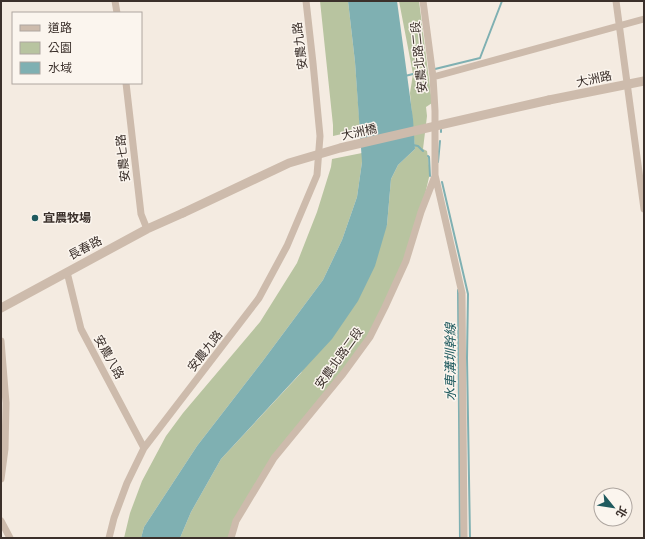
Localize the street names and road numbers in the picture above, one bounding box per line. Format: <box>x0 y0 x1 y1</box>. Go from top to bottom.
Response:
street label: 安農北路二段 <box>406 20 431 94</box>
street label: 安農九路 <box>288 21 311 71</box>
street label: 大洲路 <box>575 66 613 91</box>
street label: 大洲橋 <box>340 119 378 144</box>
street label: 安農七路 <box>112 133 133 183</box>
street label: 長春路 <box>65 232 105 264</box>
street label: 安農北路二段 <box>311 324 367 392</box>
street label: 安農九路 <box>183 327 226 375</box>
street label: 安農八路 <box>90 332 129 382</box>

